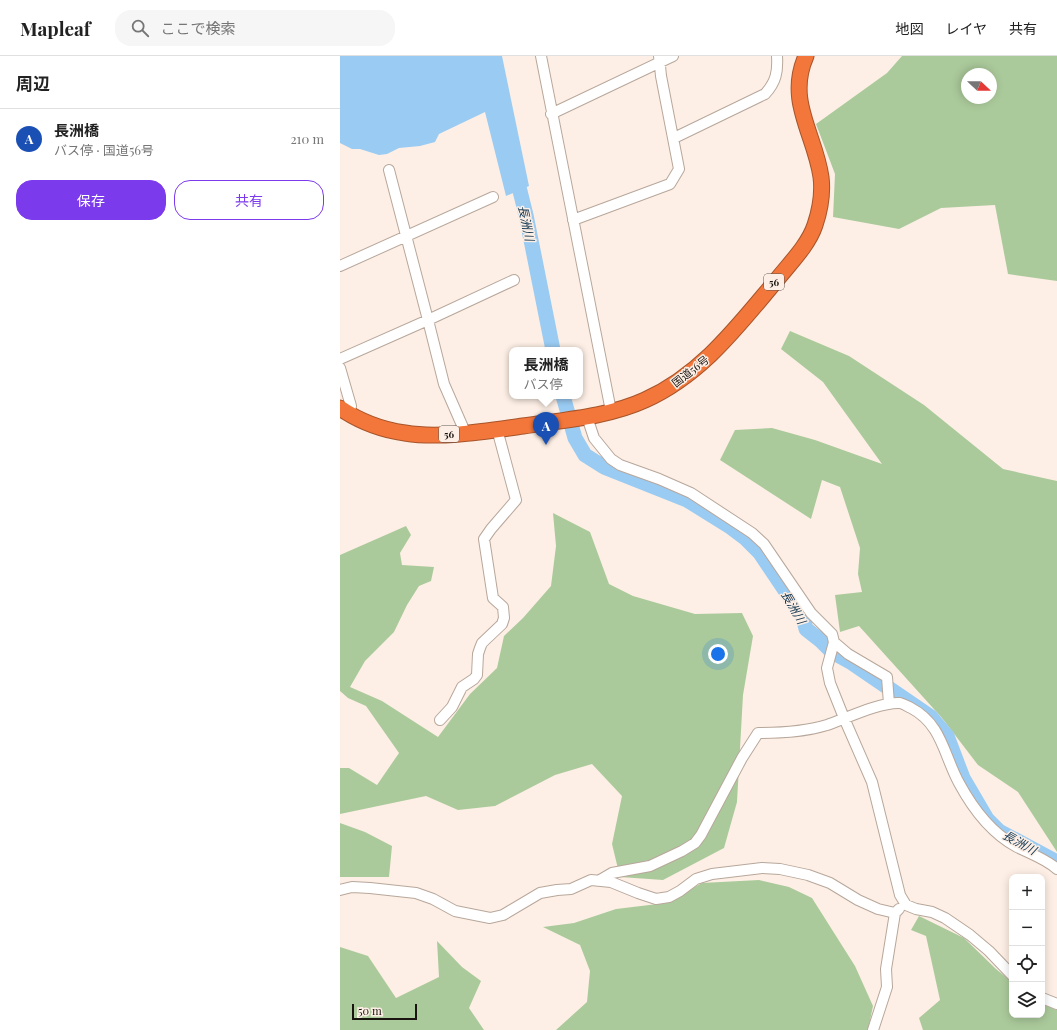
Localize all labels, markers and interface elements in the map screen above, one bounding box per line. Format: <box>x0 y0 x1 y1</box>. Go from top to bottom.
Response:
search box <box>115 10 395 46</box>
text: Mapleaf <box>20 15 91 41</box>
icon: search <box>129 17 151 39</box>
text: ここで検索 <box>161 18 236 38</box>
text: 地図 <box>895 19 923 38</box>
text: レイヤ <box>945 19 987 38</box>
text: 共有 <box>1009 19 1037 38</box>
north arrow <box>961 68 997 104</box>
text: 周辺 <box>16 72 50 94</box>
text: 長洲橋 <box>54 120 99 140</box>
text: A <box>25 130 33 147</box>
text: 210 m <box>290 130 324 147</box>
text: バス停 · 国道56号 <box>54 141 154 158</box>
button: 保存 <box>16 180 166 220</box>
button: 共有 <box>174 180 324 220</box>
water label: 長洲川 <box>515 204 539 244</box>
road number: 56 <box>764 274 784 290</box>
popup <box>509 347 583 399</box>
street label: 国道56号 <box>668 352 712 390</box>
text: 長洲橋 <box>523 354 569 374</box>
text: バス停 <box>523 375 563 392</box>
pin: A <box>533 412 559 445</box>
road number: 56 <box>439 426 459 442</box>
water label: 長洲川 <box>778 587 811 628</box>
your location <box>708 644 728 664</box>
water label: 長洲川 <box>1000 826 1041 859</box>
map controls <box>1009 874 1045 1018</box>
button: + <box>1009 874 1045 910</box>
button: − <box>1009 910 1045 946</box>
button: locate <box>1009 946 1045 982</box>
button: layers <box>1009 982 1045 1018</box>
scale bar <box>352 1002 417 1021</box>
text: 50 m <box>358 1003 382 1018</box>

